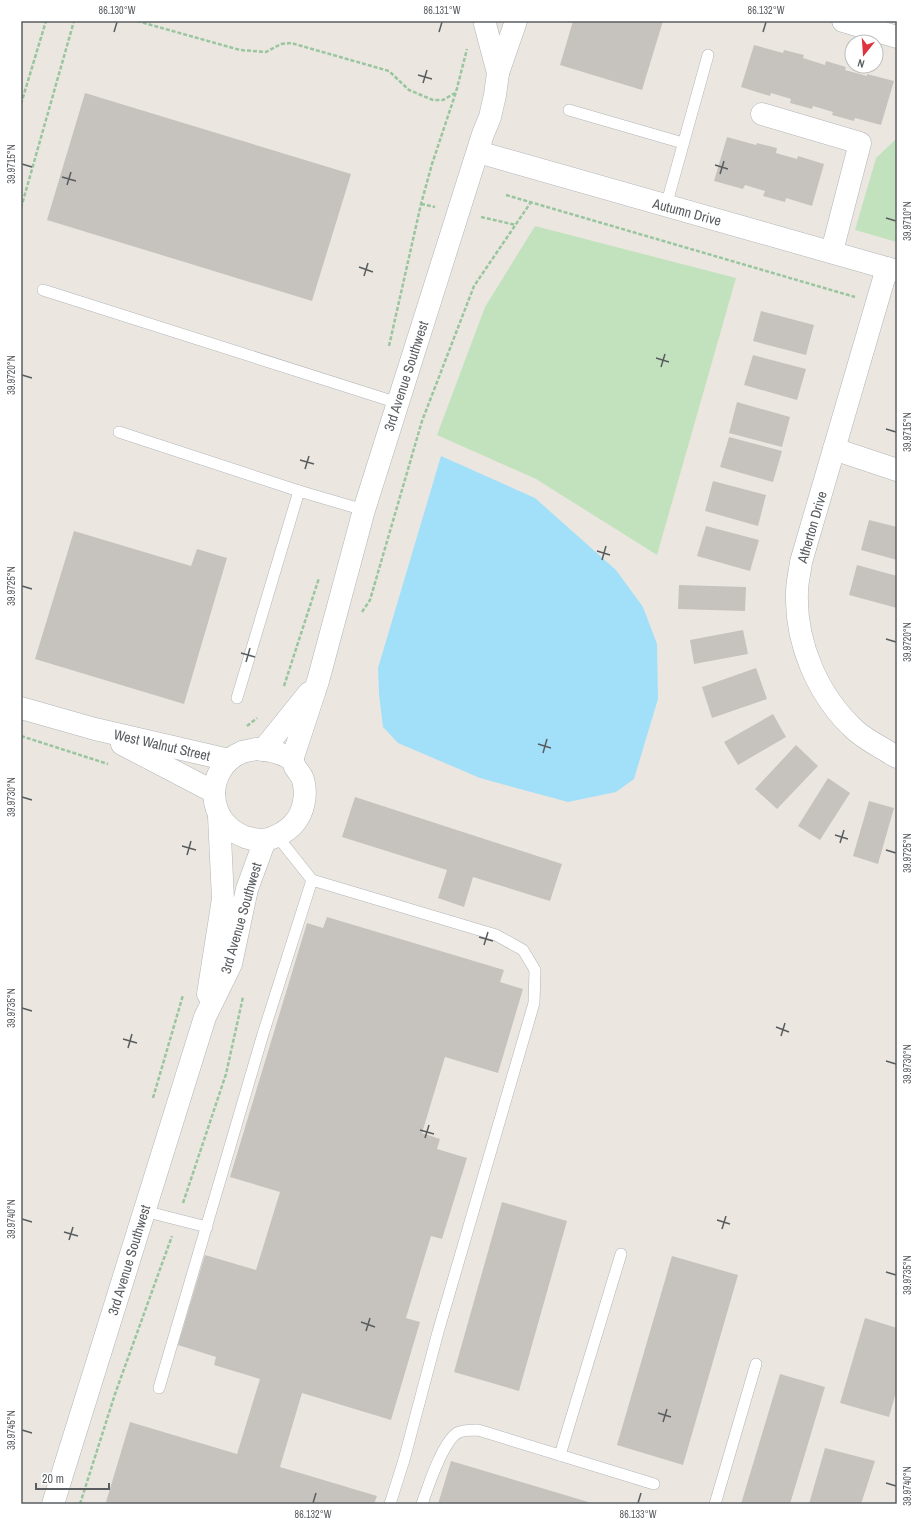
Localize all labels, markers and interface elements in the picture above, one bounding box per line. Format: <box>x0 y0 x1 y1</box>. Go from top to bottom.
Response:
text: 86.130°W <box>99 4 136 17</box>
text: 86.131°W <box>424 4 461 17</box>
text: 86.132°W <box>748 4 785 17</box>
north arrow <box>844 34 884 74</box>
text: N <box>856 56 866 71</box>
text: 39.9715°N <box>5 144 18 184</box>
street label: Autumn Drive <box>650 194 723 230</box>
text: 39.9710°N <box>901 201 914 241</box>
street label: 3rd Avenue Southwest <box>380 319 432 433</box>
text: 39.9720°N <box>5 355 18 395</box>
text: 39.9715°N <box>901 412 914 452</box>
street label: Atherton Drive <box>793 489 831 566</box>
text: 39.9725°N <box>5 566 18 606</box>
text: 39.9720°N <box>901 622 914 662</box>
street label: West Walnut Street <box>112 725 212 765</box>
text: 39.9730°N <box>5 777 18 817</box>
text: 39.9725°N <box>901 833 914 873</box>
street label: 3rd Avenue Southwest <box>217 860 265 976</box>
text: 39.9735°N <box>5 988 18 1028</box>
text: 39.9730°N <box>901 1044 914 1084</box>
text: 39.9740°N <box>5 1199 18 1239</box>
street label: 3rd Avenue Southwest <box>104 1203 154 1317</box>
text: 39.9735°N <box>901 1255 914 1295</box>
text: 39.9745°N <box>5 1410 18 1450</box>
scale bar <box>36 1465 109 1491</box>
text: 39.9740°N <box>901 1466 914 1506</box>
text: 20 m <box>42 1471 64 1487</box>
text: 86.132°W <box>295 1508 332 1521</box>
text: 86.133°W <box>620 1508 657 1521</box>

